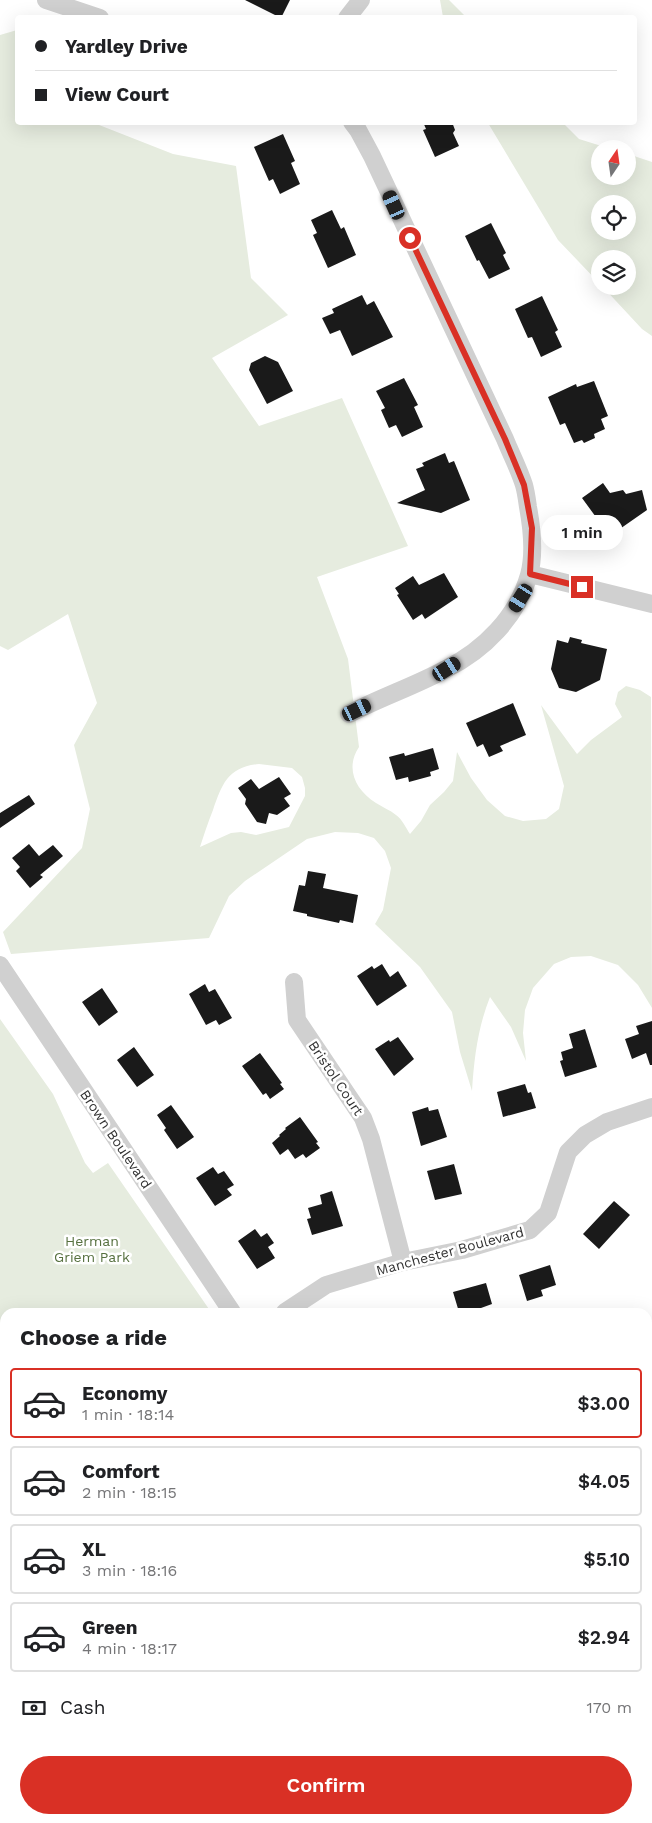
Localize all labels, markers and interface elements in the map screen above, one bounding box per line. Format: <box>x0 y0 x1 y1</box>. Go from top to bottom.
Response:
text: Yardley Drive <box>65 35 188 58</box>
text: View Court <box>65 83 169 106</box>
north arrow <box>591 140 636 185</box>
map controls <box>591 140 636 295</box>
car <box>381 188 406 222</box>
button: locate <box>591 195 636 240</box>
route start <box>399 227 421 249</box>
button: layers <box>591 250 636 295</box>
callout: 1 min <box>541 514 623 550</box>
text: 1 min <box>561 523 603 542</box>
route end <box>571 576 593 598</box>
car <box>506 581 535 615</box>
car <box>430 655 463 683</box>
car <box>340 697 373 723</box>
street label: Bristol Court <box>305 1038 367 1118</box>
street label: Brown Boulevard <box>77 1087 155 1191</box>
street label: Manchester Boulevard <box>374 1224 526 1278</box>
park label: Herman Griem Park <box>54 1233 130 1265</box>
text: Choose a ride <box>20 1325 167 1350</box>
icon: car <box>22 1381 67 1426</box>
text: Economy <box>82 1382 167 1405</box>
text: $3.00 <box>578 1392 630 1415</box>
text: 1 min · 18:14 <box>82 1405 174 1424</box>
icon: car <box>22 1459 67 1504</box>
text: Comfort <box>82 1460 160 1483</box>
text: $4.05 <box>578 1470 630 1493</box>
text: 2 min · 18:15 <box>82 1483 177 1502</box>
icon: car <box>22 1537 67 1582</box>
text: XL <box>82 1538 106 1561</box>
text: $5.10 <box>584 1548 630 1571</box>
text: 3 min · 18:16 <box>82 1561 177 1580</box>
icon: car <box>22 1615 67 1660</box>
text: Green <box>82 1616 138 1639</box>
text: $2.94 <box>578 1626 630 1649</box>
text: 4 min · 18:17 <box>82 1639 177 1658</box>
icon: cash <box>20 1694 48 1722</box>
text: Cash <box>60 1696 106 1719</box>
text: 170 m <box>586 1698 632 1717</box>
button: Confirm <box>20 1756 632 1814</box>

